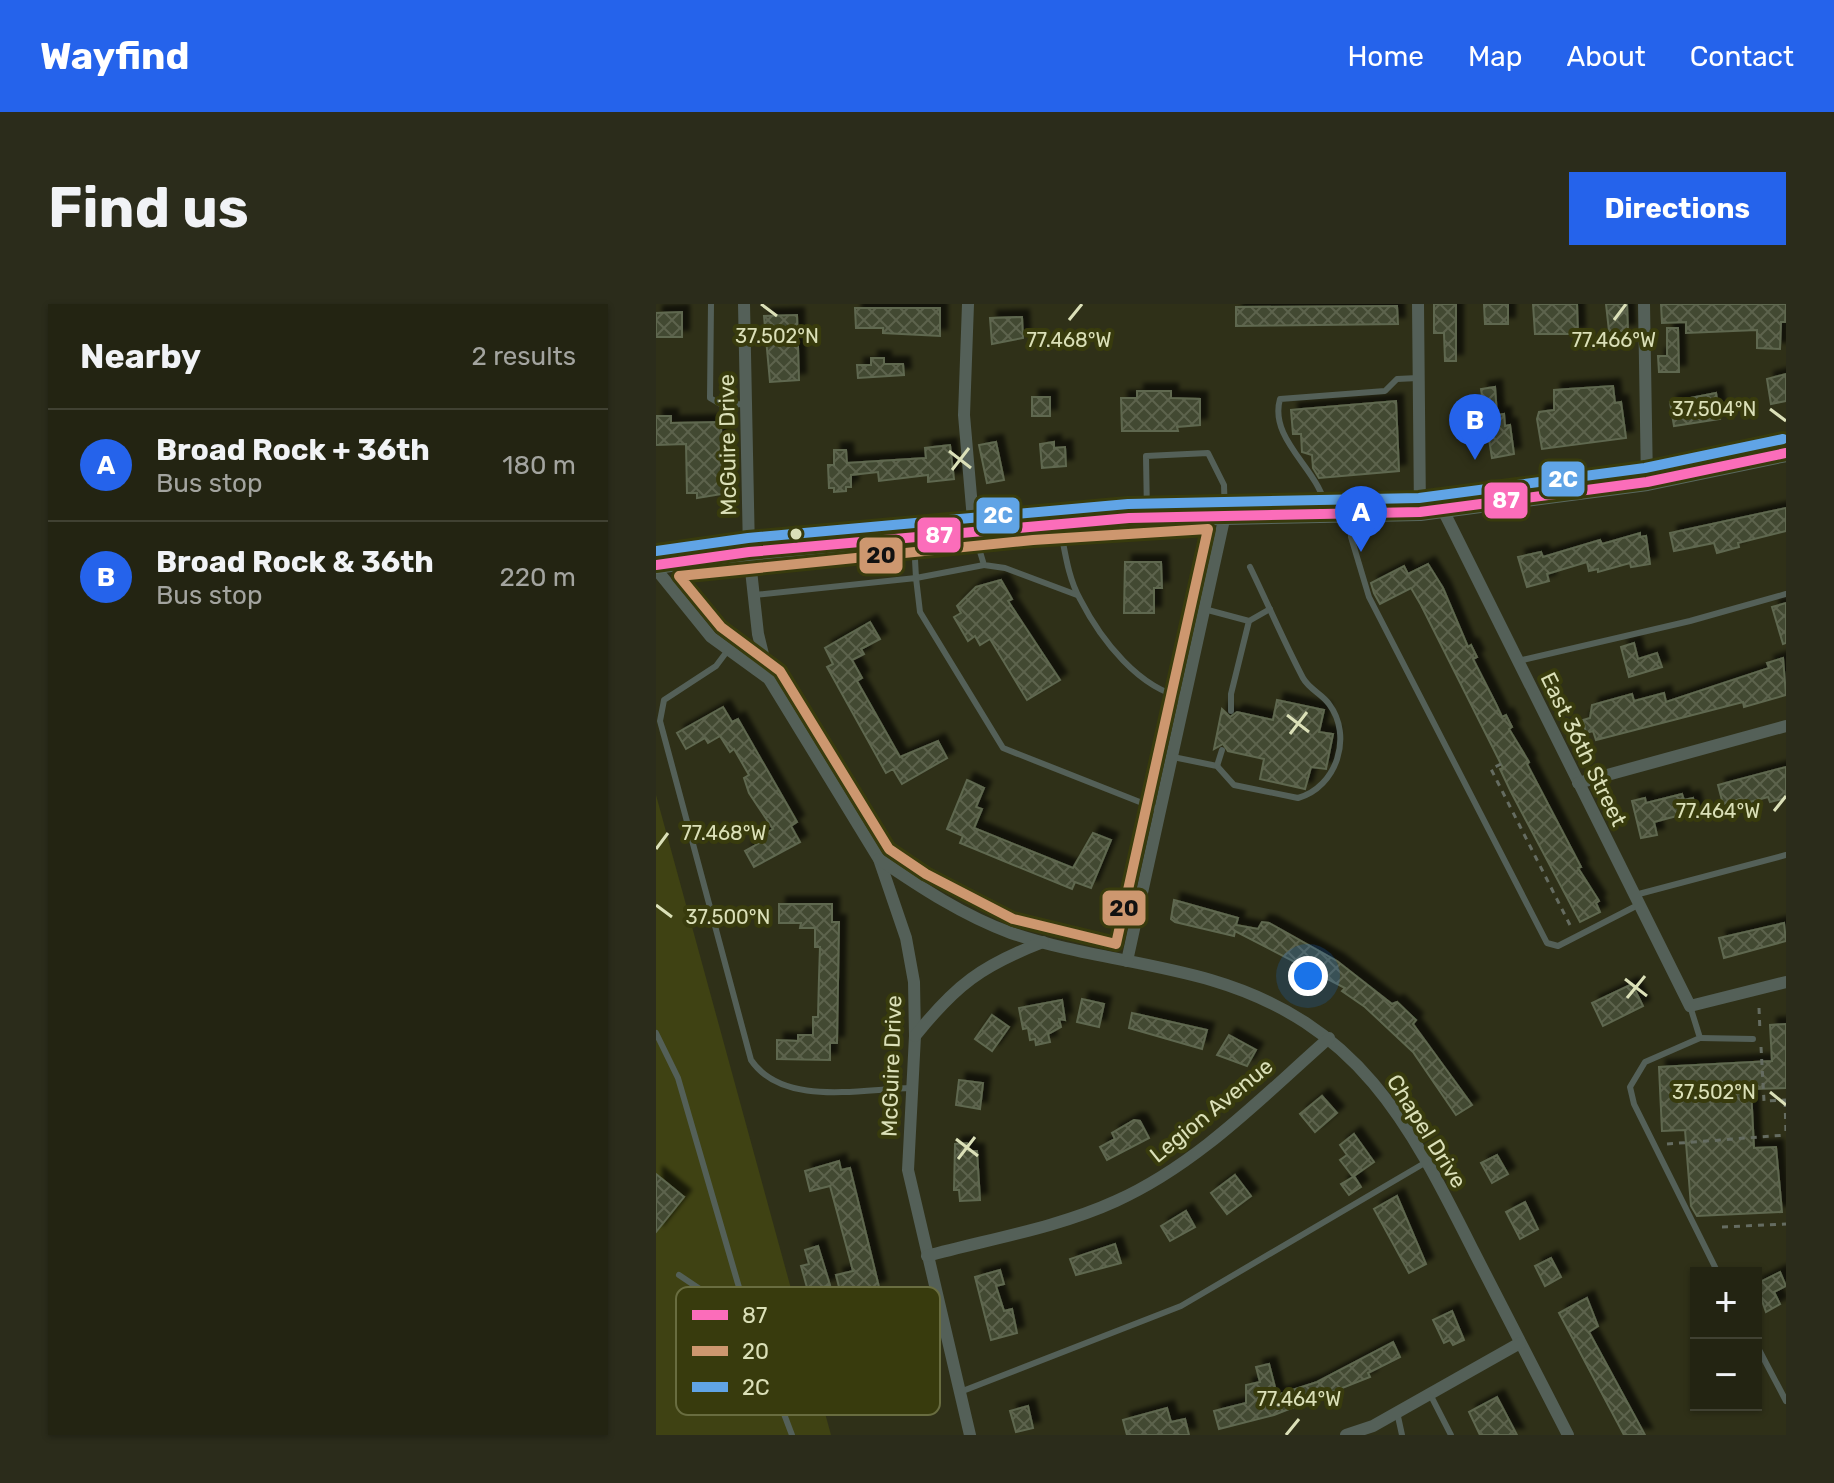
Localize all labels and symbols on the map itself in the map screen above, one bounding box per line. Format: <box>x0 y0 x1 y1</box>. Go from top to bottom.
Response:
text: 37.502°N <box>735 324 819 348</box>
text: 77.468°W <box>1027 328 1111 352</box>
text: 77.466°W <box>1572 328 1656 352</box>
street label: McGuire Drive <box>713 374 742 516</box>
pin: B <box>1449 394 1501 460</box>
text: 37.504°N <box>1672 397 1756 421</box>
line badge: 2C <box>1540 460 1586 498</box>
text: 2C <box>1548 466 1578 493</box>
line badge: 87 <box>1483 481 1529 520</box>
pin: A <box>1335 486 1387 552</box>
text: 87 <box>1492 487 1520 514</box>
line badge: 2C <box>975 496 1021 535</box>
text: 2C <box>983 502 1013 529</box>
line badge: 87 <box>916 516 962 554</box>
text: 87 <box>925 522 953 549</box>
unlabelled marker <box>788 526 804 542</box>
line badge: 20 <box>858 536 904 575</box>
text: 20 <box>866 542 896 569</box>
street label: East 36th Street <box>1535 668 1633 831</box>
text: 77.464°W <box>1676 799 1760 823</box>
text: 77.468°W <box>682 821 766 845</box>
line badge: 20 <box>1101 889 1147 927</box>
text: 20 <box>1109 895 1139 922</box>
text: 37.500°N <box>686 905 770 929</box>
your location <box>1288 956 1328 996</box>
street label: McGuire Drive <box>876 995 907 1137</box>
street label: Legion Avenue <box>1144 1052 1278 1168</box>
street label: Chapel Drive <box>1381 1069 1472 1193</box>
text: 37.502°N <box>1672 1080 1756 1104</box>
legend <box>676 1287 940 1415</box>
text: 87 <box>742 1302 767 1329</box>
text: 20 <box>742 1338 769 1365</box>
text: 2C <box>742 1374 770 1401</box>
text: 77.464°W <box>1257 1387 1341 1411</box>

